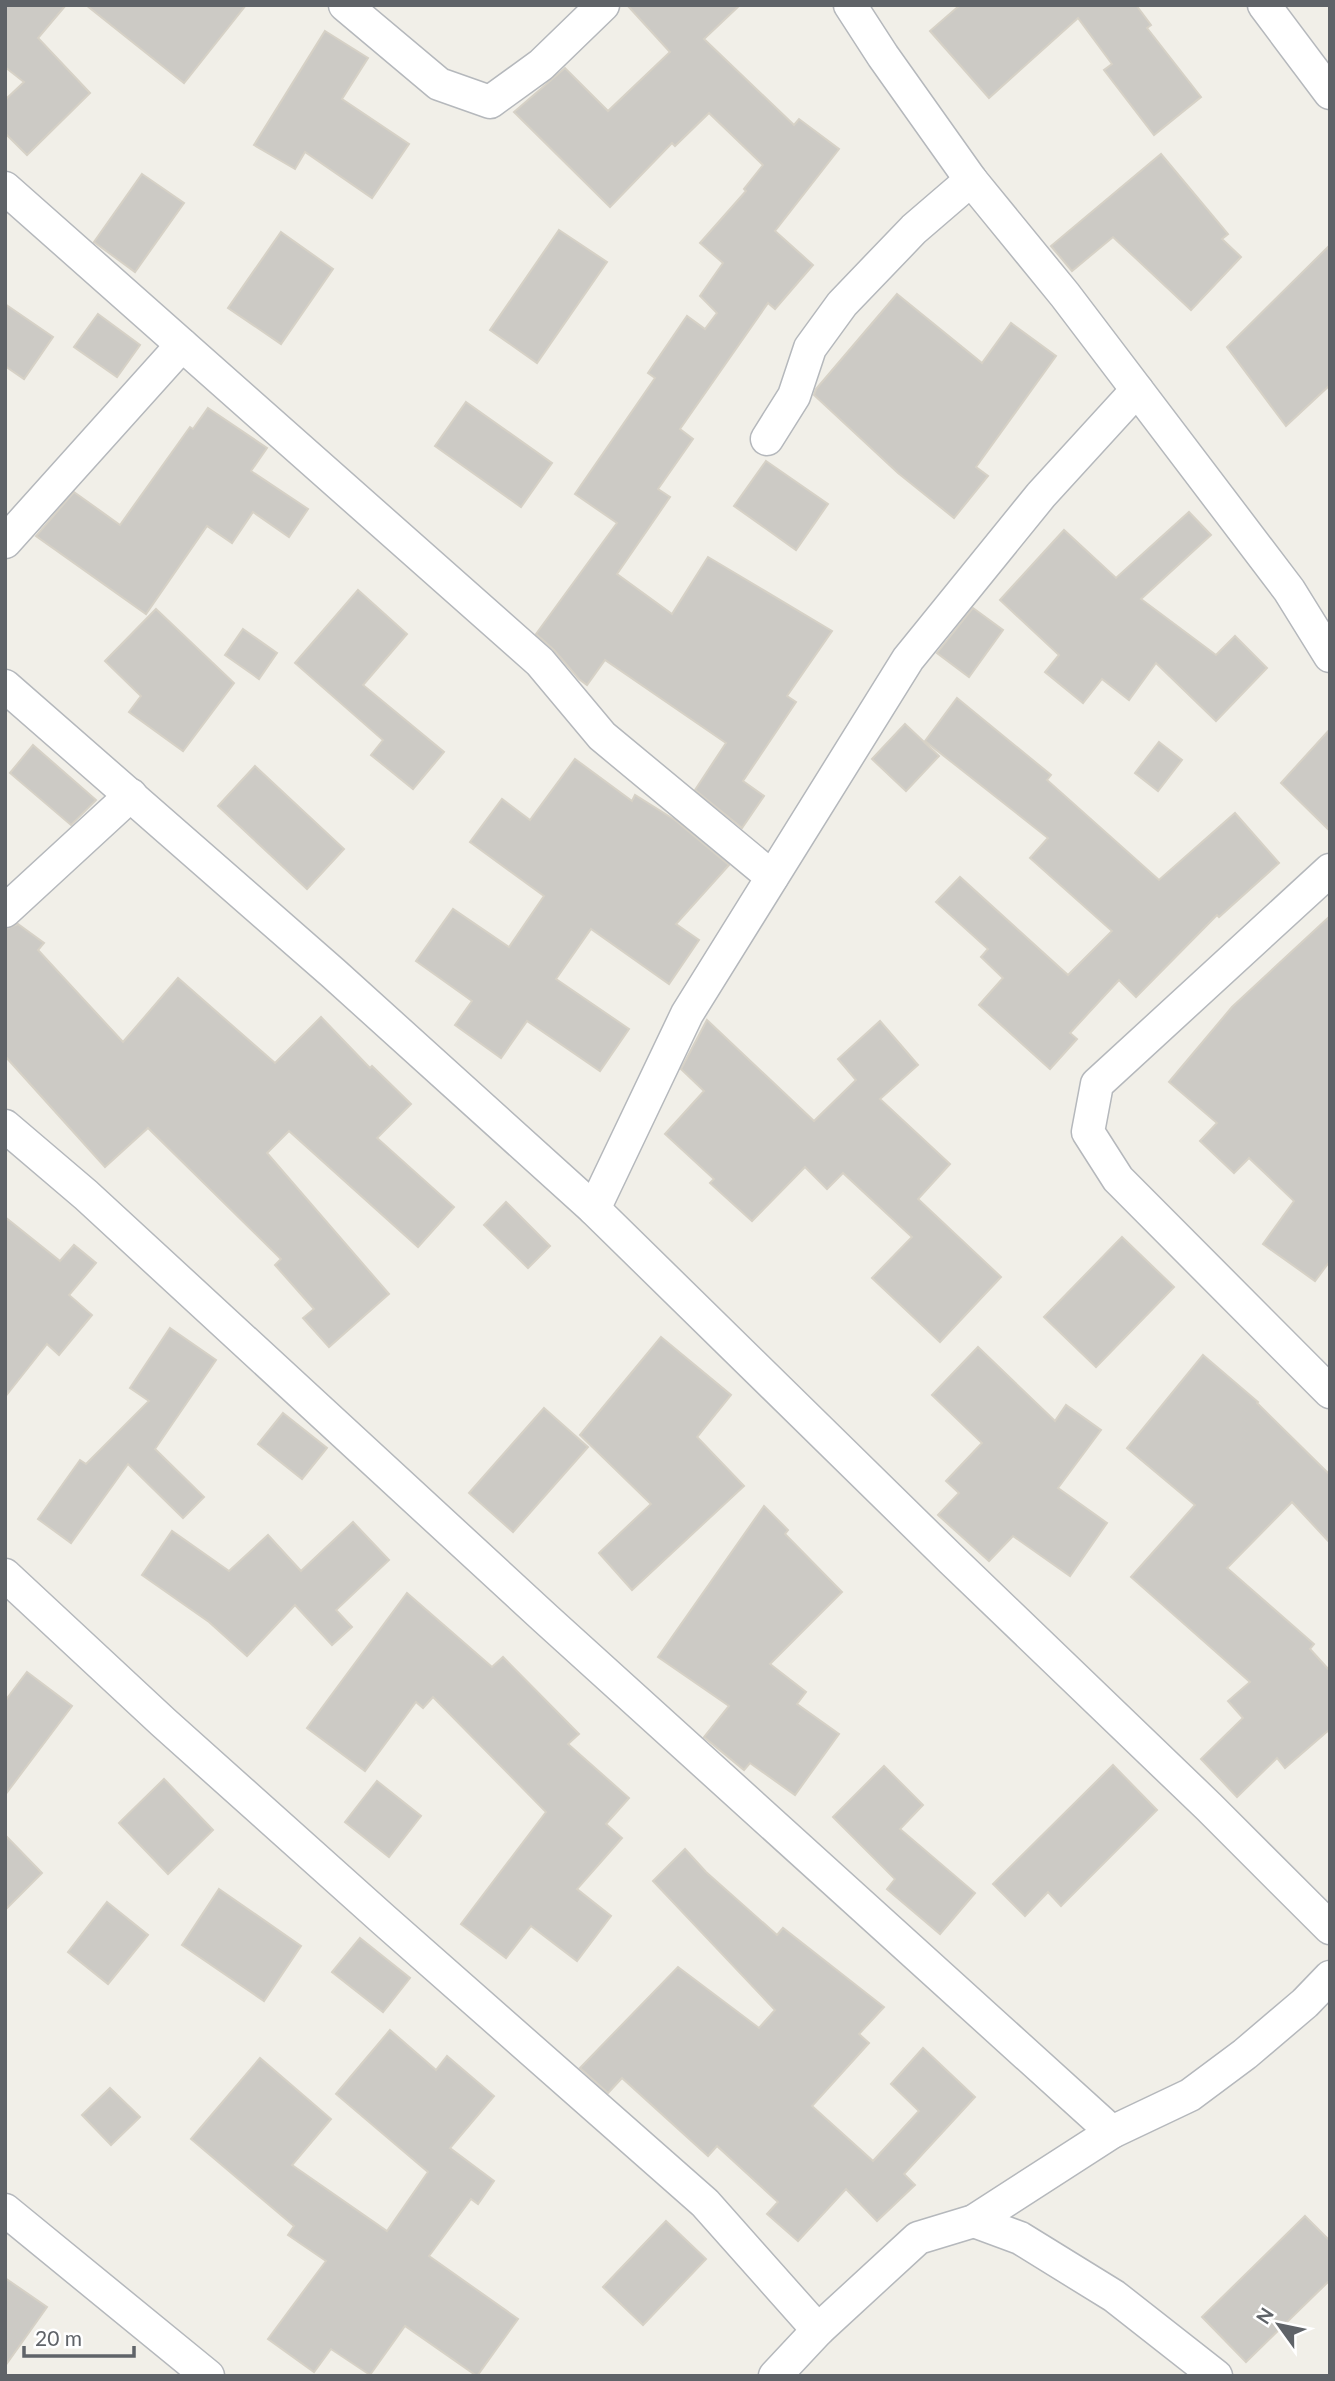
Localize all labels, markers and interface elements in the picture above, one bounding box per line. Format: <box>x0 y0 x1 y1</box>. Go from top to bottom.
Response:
north arrow <box>1244 2290 1314 2360</box>
text: N <box>1251 2303 1278 2328</box>
scale bar <box>24 2314 135 2358</box>
text: 20 m <box>35 2325 82 2350</box>

